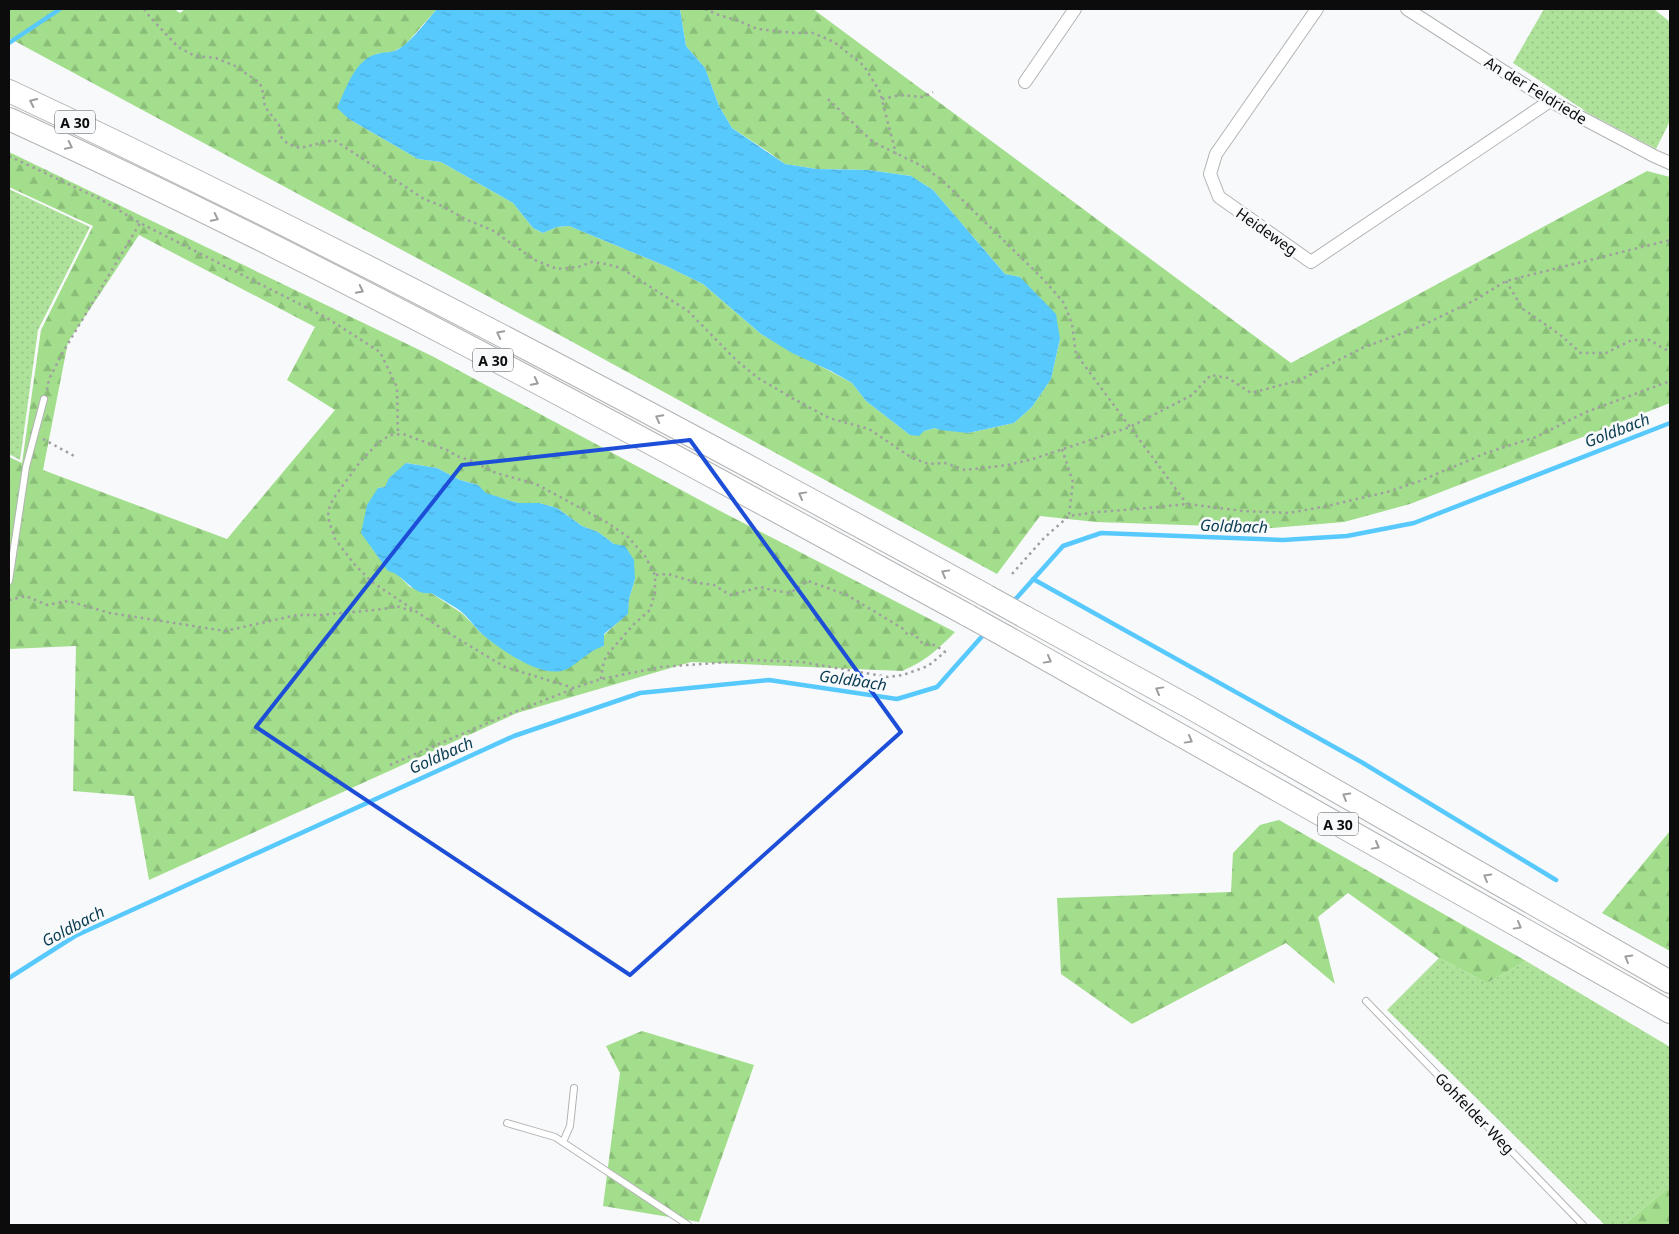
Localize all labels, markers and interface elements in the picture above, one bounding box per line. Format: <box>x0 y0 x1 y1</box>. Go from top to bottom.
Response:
street label: An der Feldriede <box>1481 52 1591 128</box>
one-way arrow <box>29 98 38 109</box>
road number: A 30 <box>55 110 95 134</box>
one-way arrow <box>64 140 73 151</box>
street label: Heideweg <box>1232 203 1302 259</box>
one-way arrow <box>210 212 219 222</box>
one-way arrow <box>355 284 364 294</box>
one-way arrow <box>496 330 505 340</box>
road number: A 30 <box>473 348 513 372</box>
one-way arrow <box>530 375 539 385</box>
water label: Goldbach <box>1581 408 1653 452</box>
one-way arrow <box>655 414 664 424</box>
one-way arrow <box>799 491 808 501</box>
water label: Goldbach <box>1200 514 1268 538</box>
one-way arrow <box>941 569 950 579</box>
one-way arrow <box>1042 654 1051 664</box>
water label: Goldbach <box>818 664 888 696</box>
one-way arrow <box>1155 686 1164 696</box>
water label: Goldbach <box>405 731 477 779</box>
one-way arrow <box>1184 733 1193 743</box>
one-way arrow <box>1342 793 1351 803</box>
road number: A 30 <box>1318 812 1358 836</box>
one-way arrow <box>1371 839 1380 849</box>
one-way arrow <box>1483 874 1492 884</box>
water label: Goldbach <box>38 900 108 952</box>
one-way arrow <box>1512 919 1521 929</box>
one-way arrow <box>1624 954 1633 964</box>
street label: Gohfelder Weg <box>1431 1068 1519 1158</box>

